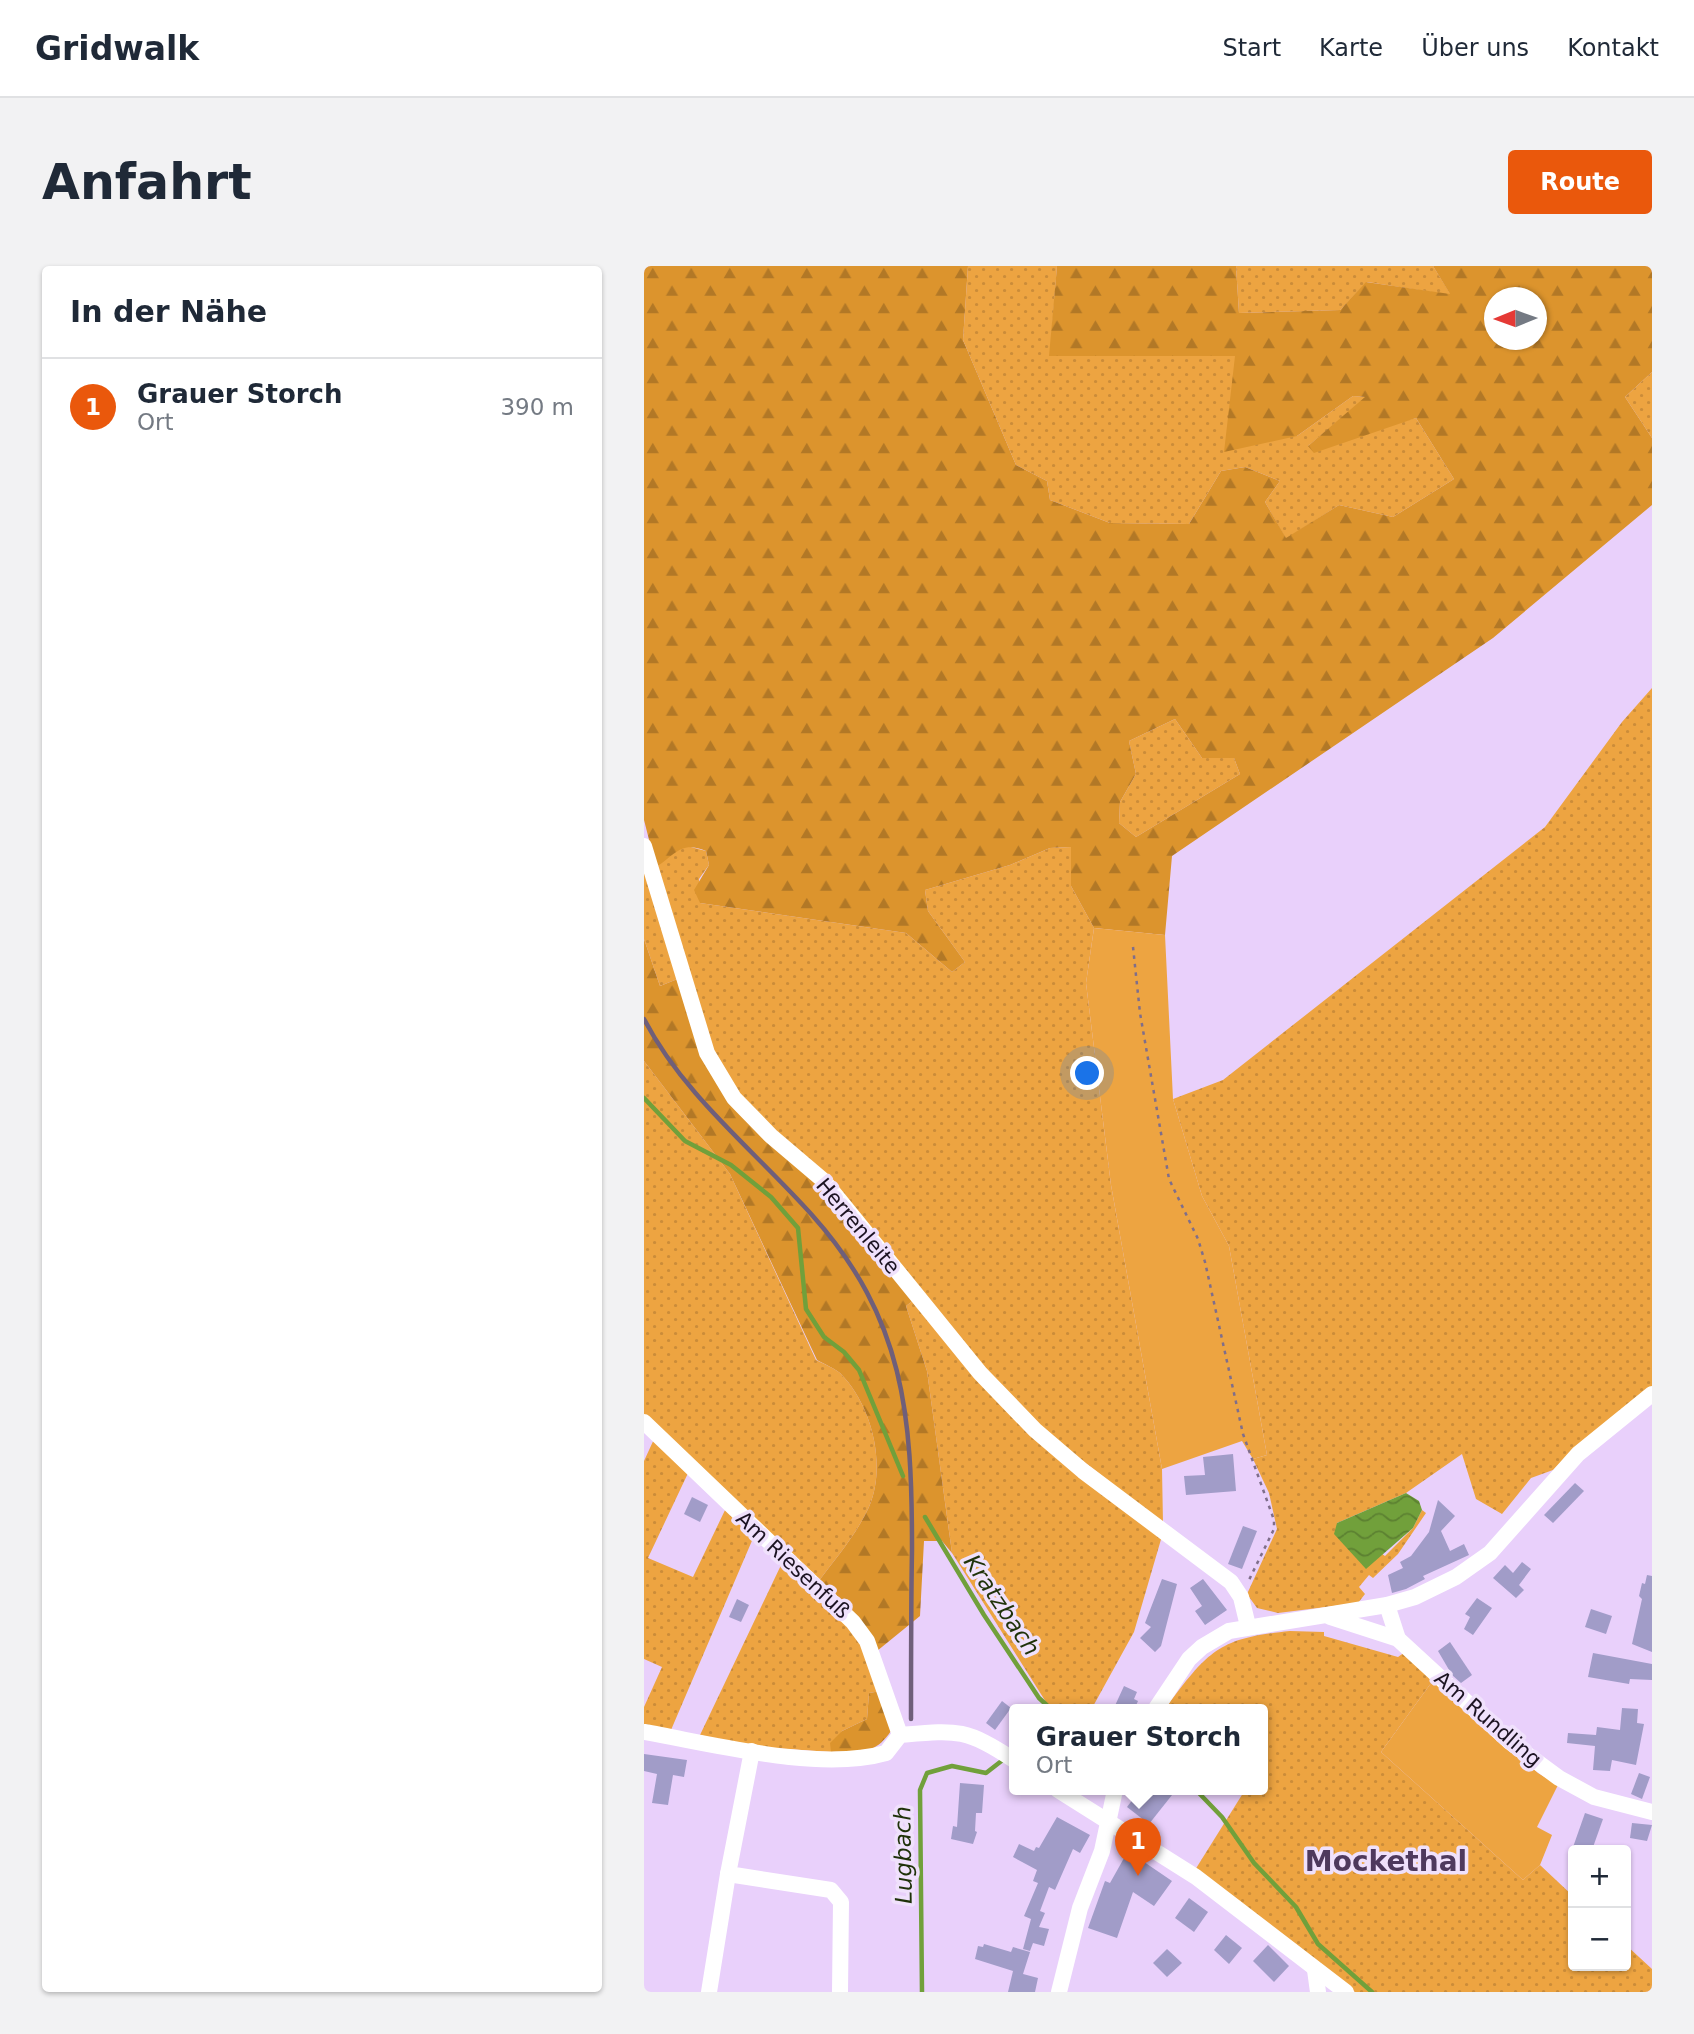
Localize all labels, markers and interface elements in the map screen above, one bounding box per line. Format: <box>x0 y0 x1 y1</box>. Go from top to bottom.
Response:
text: Gridwalk <box>35 29 199 68</box>
text: Start <box>1222 34 1281 62</box>
text: Karte <box>1319 34 1383 62</box>
text: Über uns <box>1421 34 1529 62</box>
text: Kontakt <box>1567 34 1659 62</box>
button: Route <box>1508 150 1652 214</box>
text: Anfahrt <box>42 154 252 211</box>
north arrow <box>1484 287 1547 350</box>
text: In der Nähe <box>70 294 267 329</box>
text: Grauer Storch <box>137 379 343 409</box>
text: 1 <box>85 394 101 420</box>
text: 390 m <box>500 394 574 420</box>
text: Ort <box>137 409 174 435</box>
your location <box>1070 1056 1104 1090</box>
street label: Herrenleite <box>811 1173 905 1279</box>
street label: Am Riesenfuß <box>731 1506 855 1624</box>
water label: Kratzbach <box>959 1550 1045 1660</box>
street label: Am Rundling <box>1430 1666 1546 1772</box>
popup <box>1009 1704 1268 1795</box>
text: Grauer Storch <box>1036 1722 1241 1752</box>
text: Ort <box>1036 1752 1072 1778</box>
water label: Lugbach <box>889 1806 917 1904</box>
pin: 1 <box>1115 1818 1161 1876</box>
district label: Mockethal <box>1305 1845 1467 1878</box>
map controls <box>1568 1845 1631 1971</box>
button: + <box>1568 1845 1631 1908</box>
button: − <box>1568 1908 1631 1971</box>

